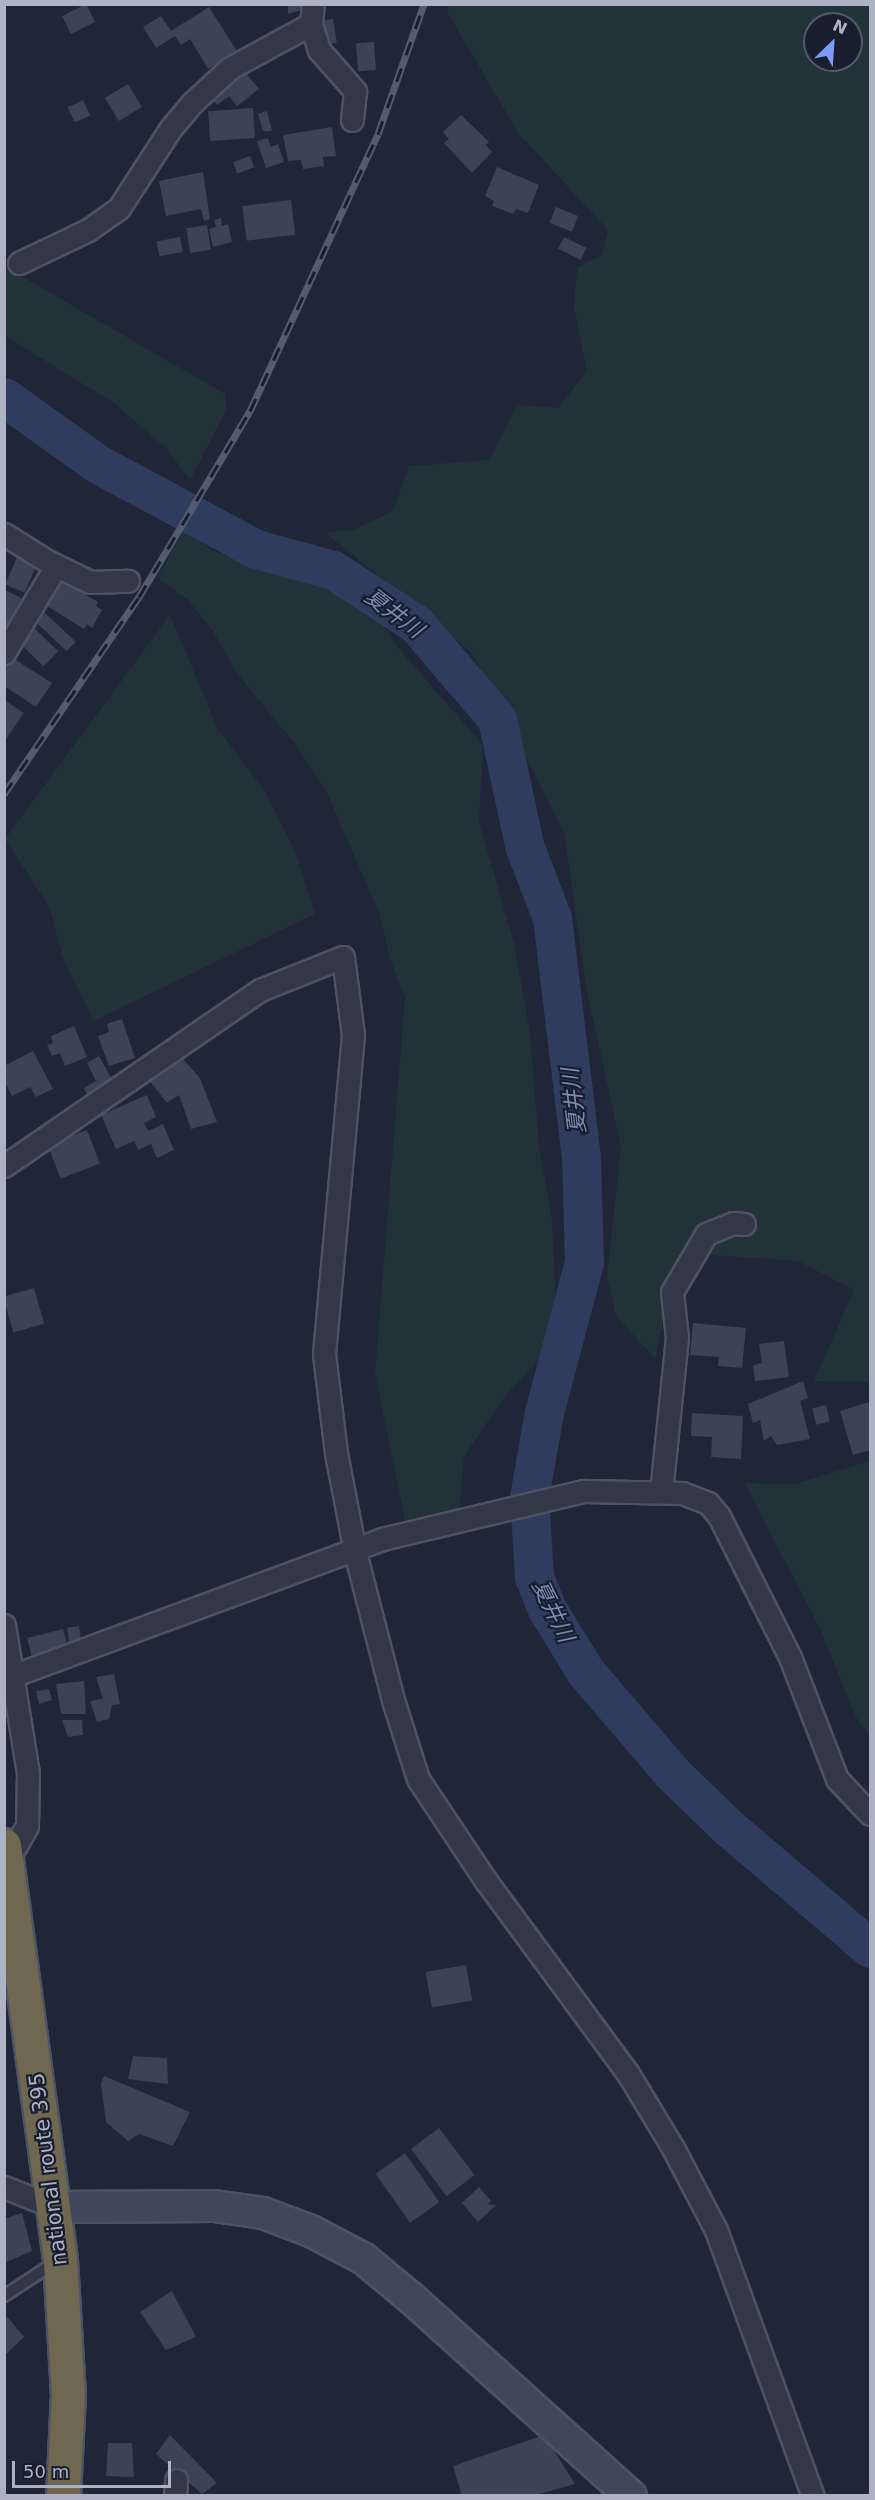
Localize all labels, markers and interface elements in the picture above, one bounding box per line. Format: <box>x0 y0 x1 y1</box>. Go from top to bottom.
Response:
north arrow <box>803 12 863 72</box>
text: N <box>830 16 850 38</box>
water label: 夏井川 <box>360 583 428 643</box>
water label: 夏井川 <box>557 1067 591 1135</box>
water label: 夏井川 <box>527 1576 579 1646</box>
street label: national route 395 <box>24 2071 72 2267</box>
scale bar <box>15 2449 174 2487</box>
text: 50 m <box>23 2461 69 2482</box>

